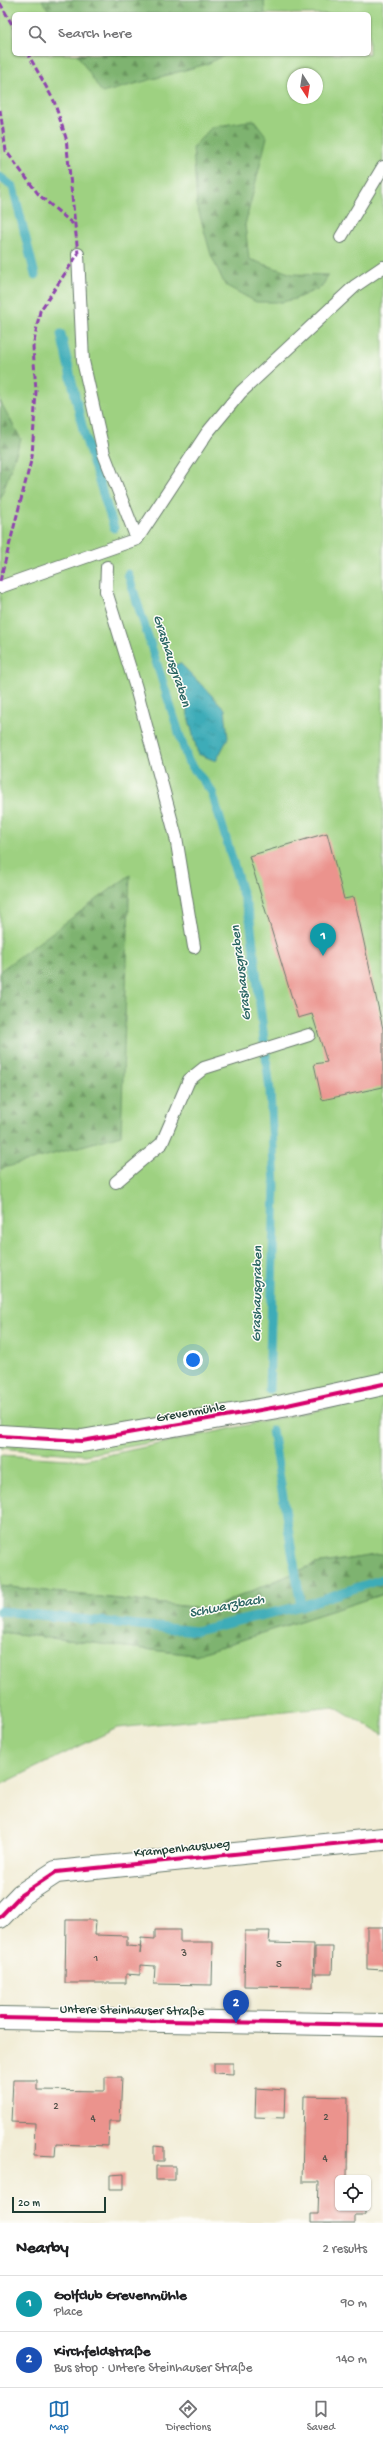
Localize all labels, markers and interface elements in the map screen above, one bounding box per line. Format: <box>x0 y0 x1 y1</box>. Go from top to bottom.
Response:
search box <box>12 12 371 56</box>
icon: search <box>26 23 48 45</box>
text: Search here <box>58 25 132 43</box>
north arrow <box>287 68 323 104</box>
water label: Grashausgraben <box>148 613 194 709</box>
pin: 1 <box>310 923 336 956</box>
water label: Grashausgraben <box>228 924 256 1022</box>
water label: Grashausgraben <box>249 1246 267 1342</box>
your location <box>183 1350 203 1370</box>
street label: Grevenmühle <box>155 1399 227 1426</box>
water label: Schwarzbach <box>188 1591 266 1623</box>
street label: Krampenhausweg <box>133 1836 231 1862</box>
house number: 3 <box>180 1948 187 1960</box>
house number: 1 <box>93 1953 98 1965</box>
house number: 5 <box>276 1959 282 1971</box>
pin: 2 <box>223 1990 249 2023</box>
street label: Untere Steinhauser Straße <box>60 2002 205 2020</box>
house number: 2 <box>53 2101 59 2113</box>
house number: 2 <box>323 2112 329 2124</box>
house number: 4 <box>90 2113 96 2125</box>
house number: 4 <box>322 2153 328 2165</box>
map controls <box>335 2175 371 2211</box>
button: locate <box>335 2175 371 2211</box>
scale bar <box>12 2195 106 2214</box>
text: 20 m <box>18 2198 40 2210</box>
text: Nearby <box>16 2239 69 2259</box>
text: 2 results <box>322 2242 367 2257</box>
text: Golfclub Grevenmühle <box>54 2287 187 2305</box>
text: 1 <box>26 2296 32 2311</box>
text: 90 m <box>341 2296 367 2311</box>
text: Place <box>54 2305 82 2320</box>
text: Kirchfeldstraße <box>54 2343 151 2361</box>
text: 2 <box>26 2352 32 2367</box>
text: 140 m <box>336 2352 367 2367</box>
text: Bus stop · Untere Steinhauser Straße <box>54 2361 252 2376</box>
tab: Map <box>48 2398 70 2434</box>
tab: Directions <box>166 2398 211 2434</box>
tab: Saved <box>307 2398 335 2434</box>

